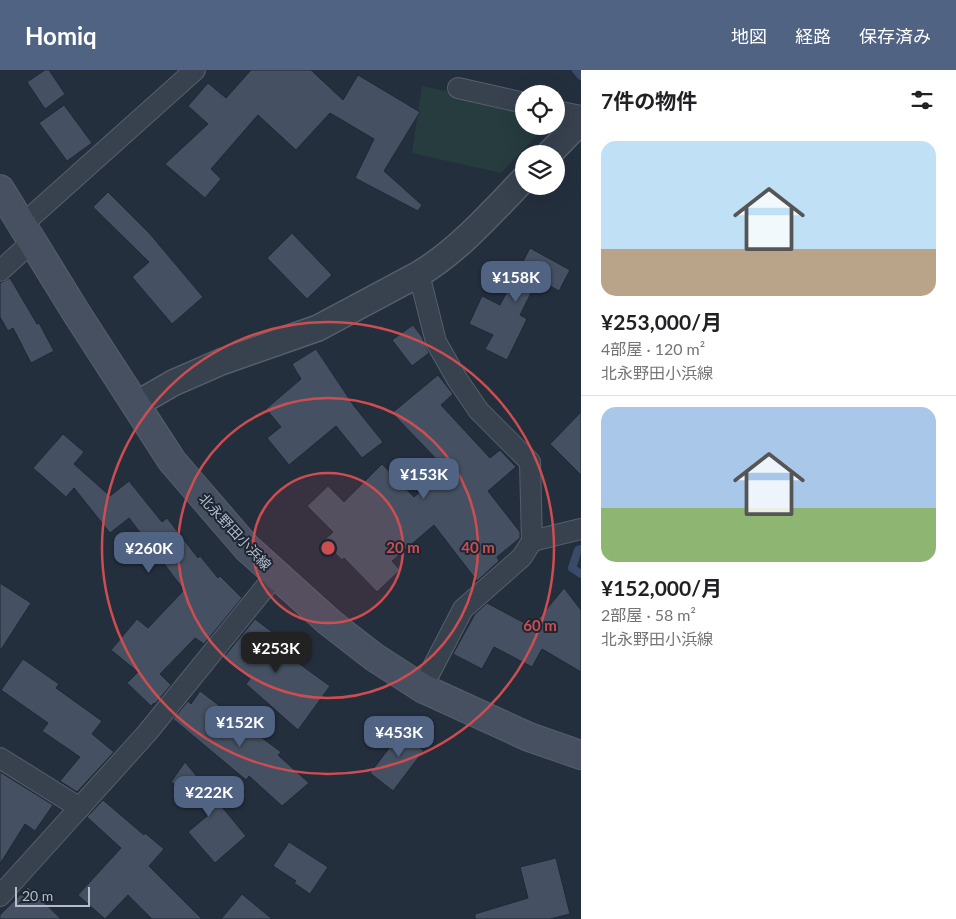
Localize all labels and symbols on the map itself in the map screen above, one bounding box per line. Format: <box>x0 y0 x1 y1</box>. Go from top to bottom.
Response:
pin: ¥158K <box>481 260 551 303</box>
pin: ¥153K <box>389 458 459 500</box>
street label: 北永野田小浜線 <box>196 490 275 573</box>
pin: ¥260K <box>114 532 184 574</box>
text: 20 m <box>386 538 420 556</box>
text: 40 m <box>461 538 495 556</box>
centre of rings <box>319 539 337 557</box>
text: 60 m <box>523 616 557 634</box>
pin: ¥253K <box>241 632 311 674</box>
pin: ¥152K <box>205 706 275 748</box>
pin: ¥453K <box>364 716 434 758</box>
pin: ¥222K <box>174 776 244 818</box>
scale bar <box>15 884 90 907</box>

